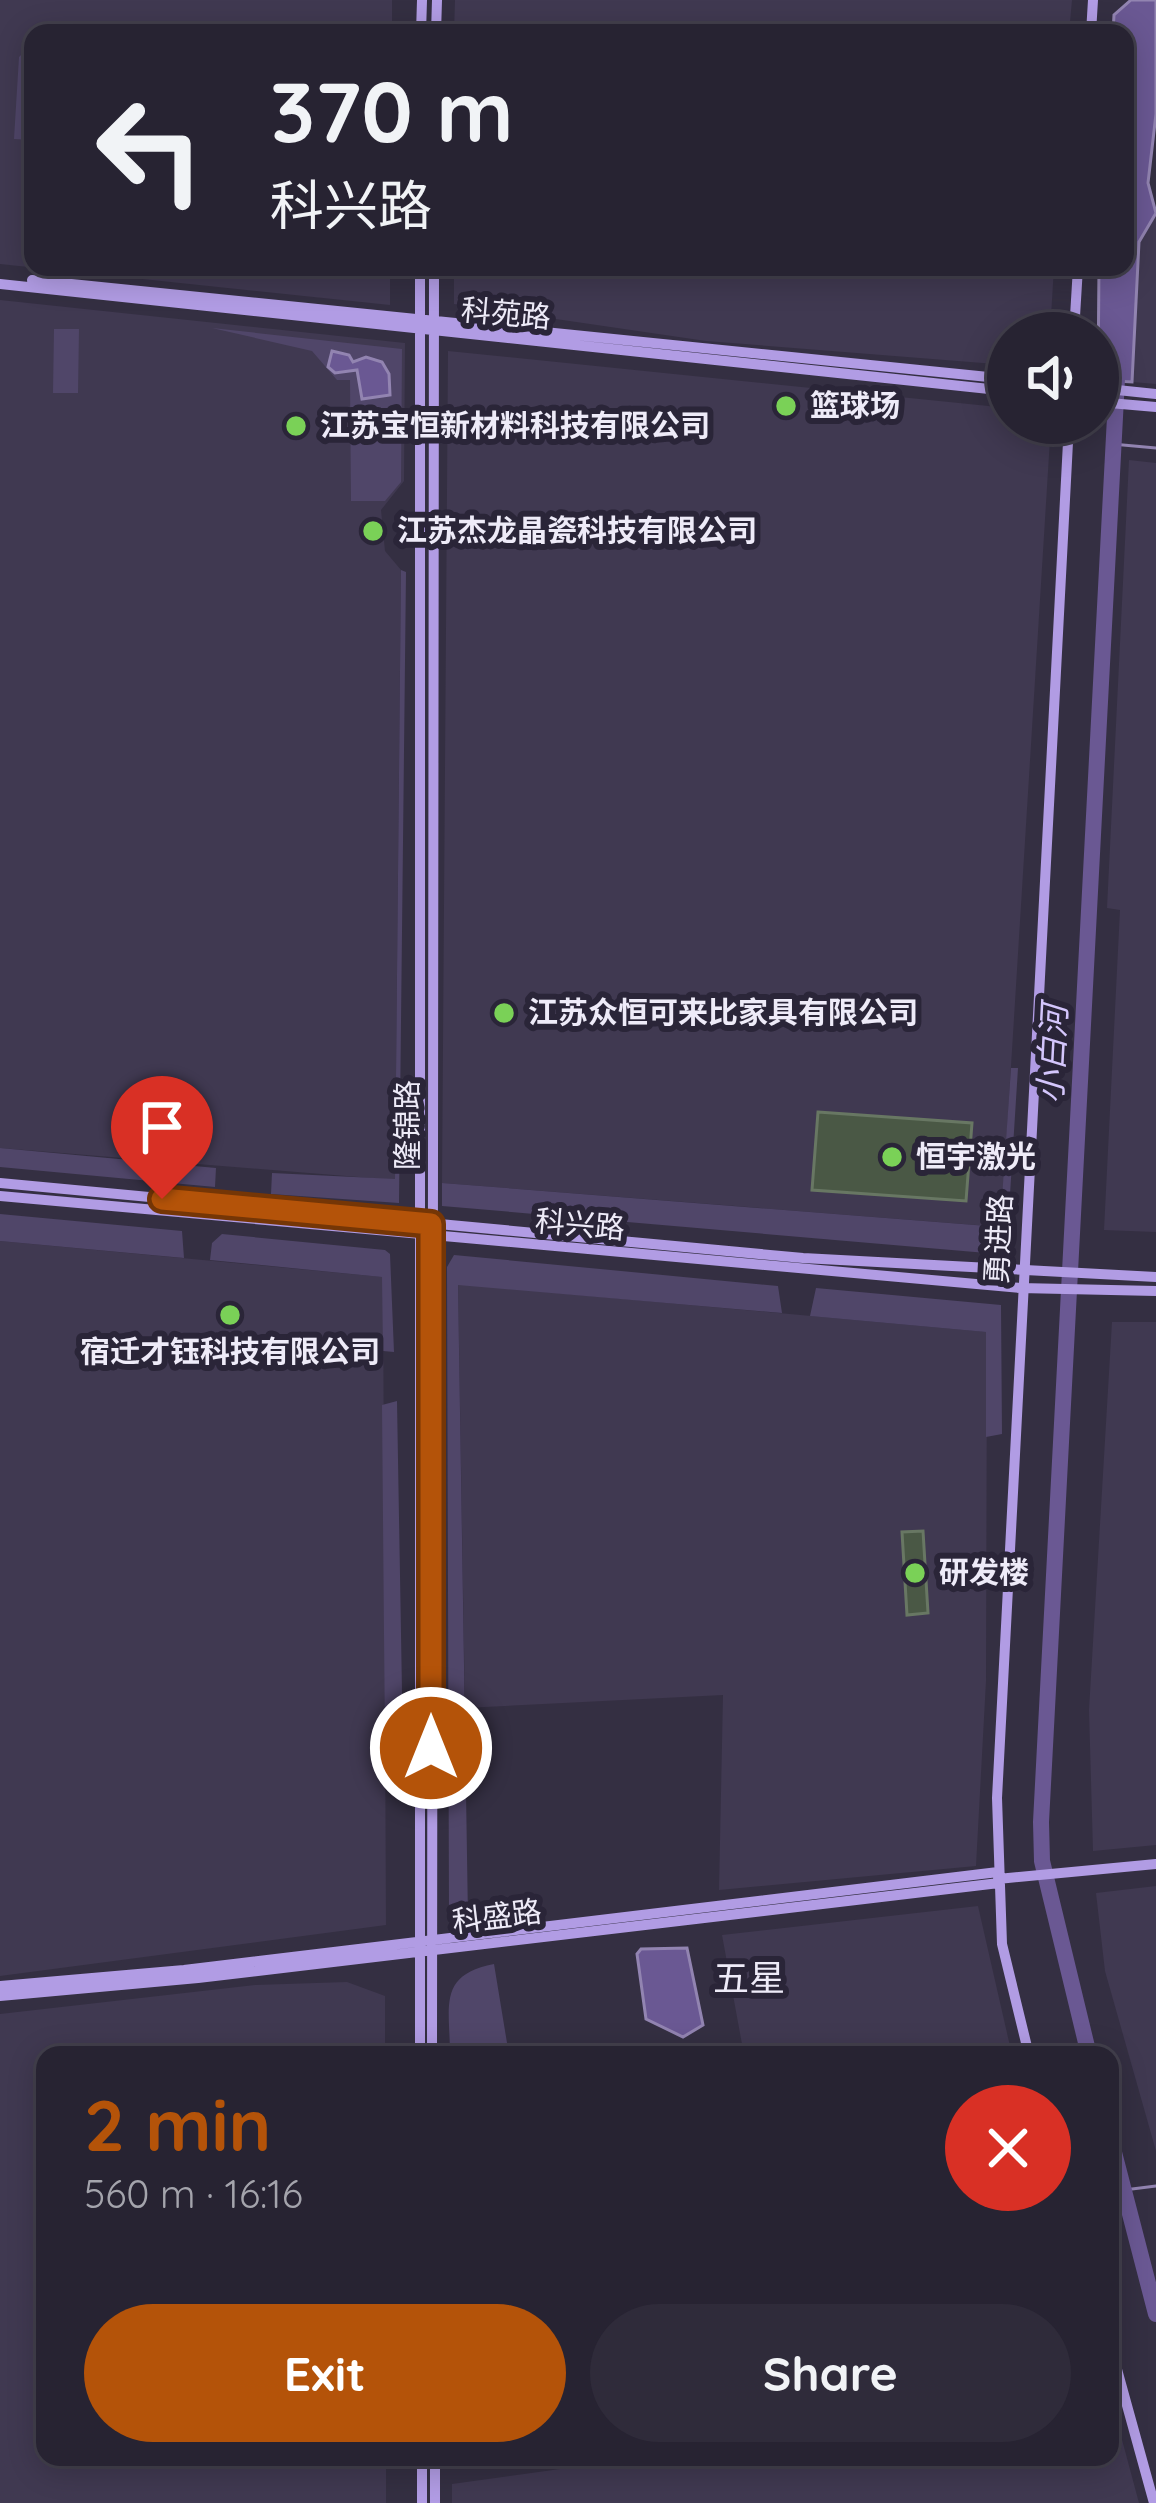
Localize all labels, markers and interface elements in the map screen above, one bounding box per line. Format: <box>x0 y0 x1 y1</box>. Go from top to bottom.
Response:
text: 370 m <box>270 58 514 163</box>
icon: left <box>72 72 228 228</box>
text: 科兴路 <box>270 171 432 239</box>
street label: 科苑路 <box>460 290 553 336</box>
map controls <box>987 312 1119 444</box>
button: sound <box>987 312 1119 444</box>
place label: 篮球场 <box>810 386 900 424</box>
marker: 篮球场 <box>773 393 799 419</box>
place label: 江苏宝恒新材料科技有限公司 <box>320 406 710 444</box>
marker: 江苏宝恒新材料科技有限公司 <box>283 413 309 439</box>
place label: 江苏杰龙晶瓷科技有限公司 <box>397 511 757 549</box>
marker: 江苏杰龙晶瓷科技有限公司 <box>360 518 386 544</box>
place label: 江苏众恒可来比家具有限公司 <box>528 993 918 1031</box>
water label: 小白河 <box>1028 997 1075 1104</box>
marker: 江苏众恒可来比家具有限公司 <box>491 1000 517 1026</box>
pin <box>111 1076 213 1199</box>
street label: 隆锦路 <box>388 1080 426 1170</box>
icon: arrive <box>129 1094 195 1160</box>
place label: 恒宇激光 <box>916 1137 1036 1175</box>
marker: 恒宇激光 <box>879 1144 905 1170</box>
street label: 勇进路 <box>977 1193 1019 1285</box>
street label: 科兴路 <box>534 1201 627 1247</box>
marker: 宿迁才钰科技有限公司 <box>217 1302 243 1328</box>
place label: 宿迁才钰科技有限公司 <box>80 1332 380 1370</box>
place label: 研发楼 <box>939 1553 1029 1591</box>
marker: 研发楼 <box>902 1560 928 1586</box>
position arrow <box>368 1685 494 1811</box>
street label: 科盛路 <box>450 1892 544 1940</box>
district label: 五星 <box>713 1955 785 2000</box>
text: 2 min <box>84 2079 271 2169</box>
button: close <box>945 2085 1071 2211</box>
text: 560 m · 16:16 <box>84 2169 303 2218</box>
button: Exit <box>84 2304 566 2442</box>
button: Share <box>590 2304 1071 2442</box>

